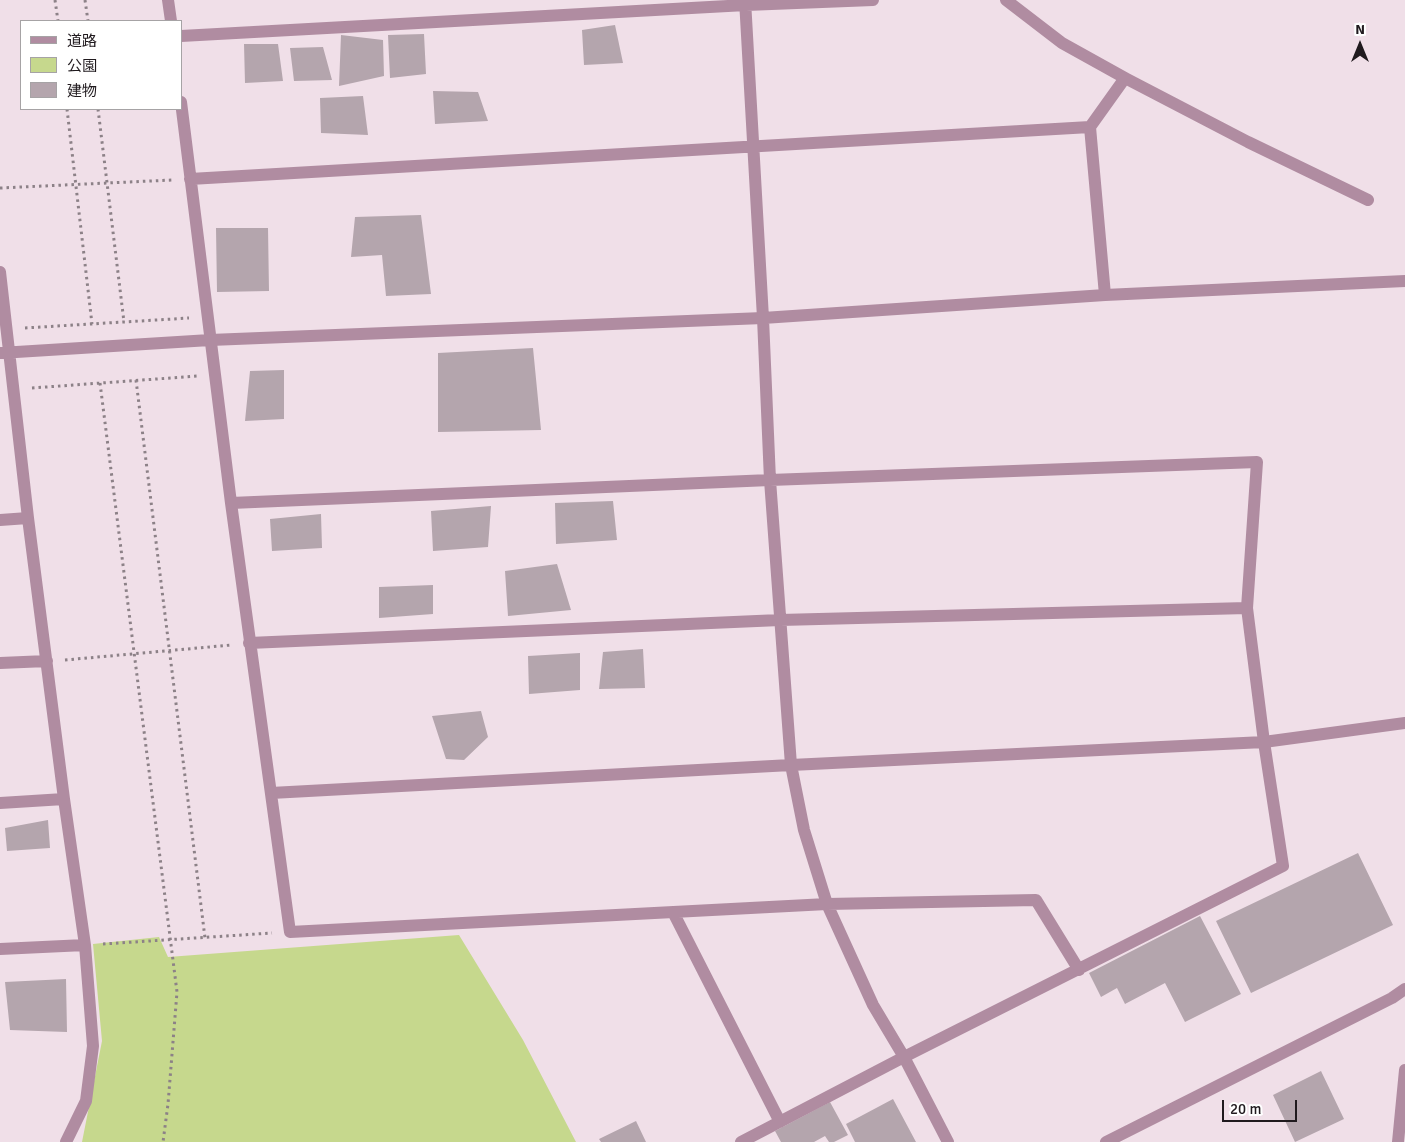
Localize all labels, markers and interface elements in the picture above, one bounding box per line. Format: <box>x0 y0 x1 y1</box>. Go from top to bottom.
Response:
legend <box>20 20 182 110</box>
north arrow <box>1335 20 1385 70</box>
text: N <box>1355 21 1365 38</box>
text: 道路 <box>67 32 97 50</box>
text: 公園 <box>67 57 97 75</box>
text: 建物 <box>67 82 97 100</box>
scale bar <box>1225 1090 1300 1122</box>
text: 20 m <box>1230 1100 1261 1118</box>

